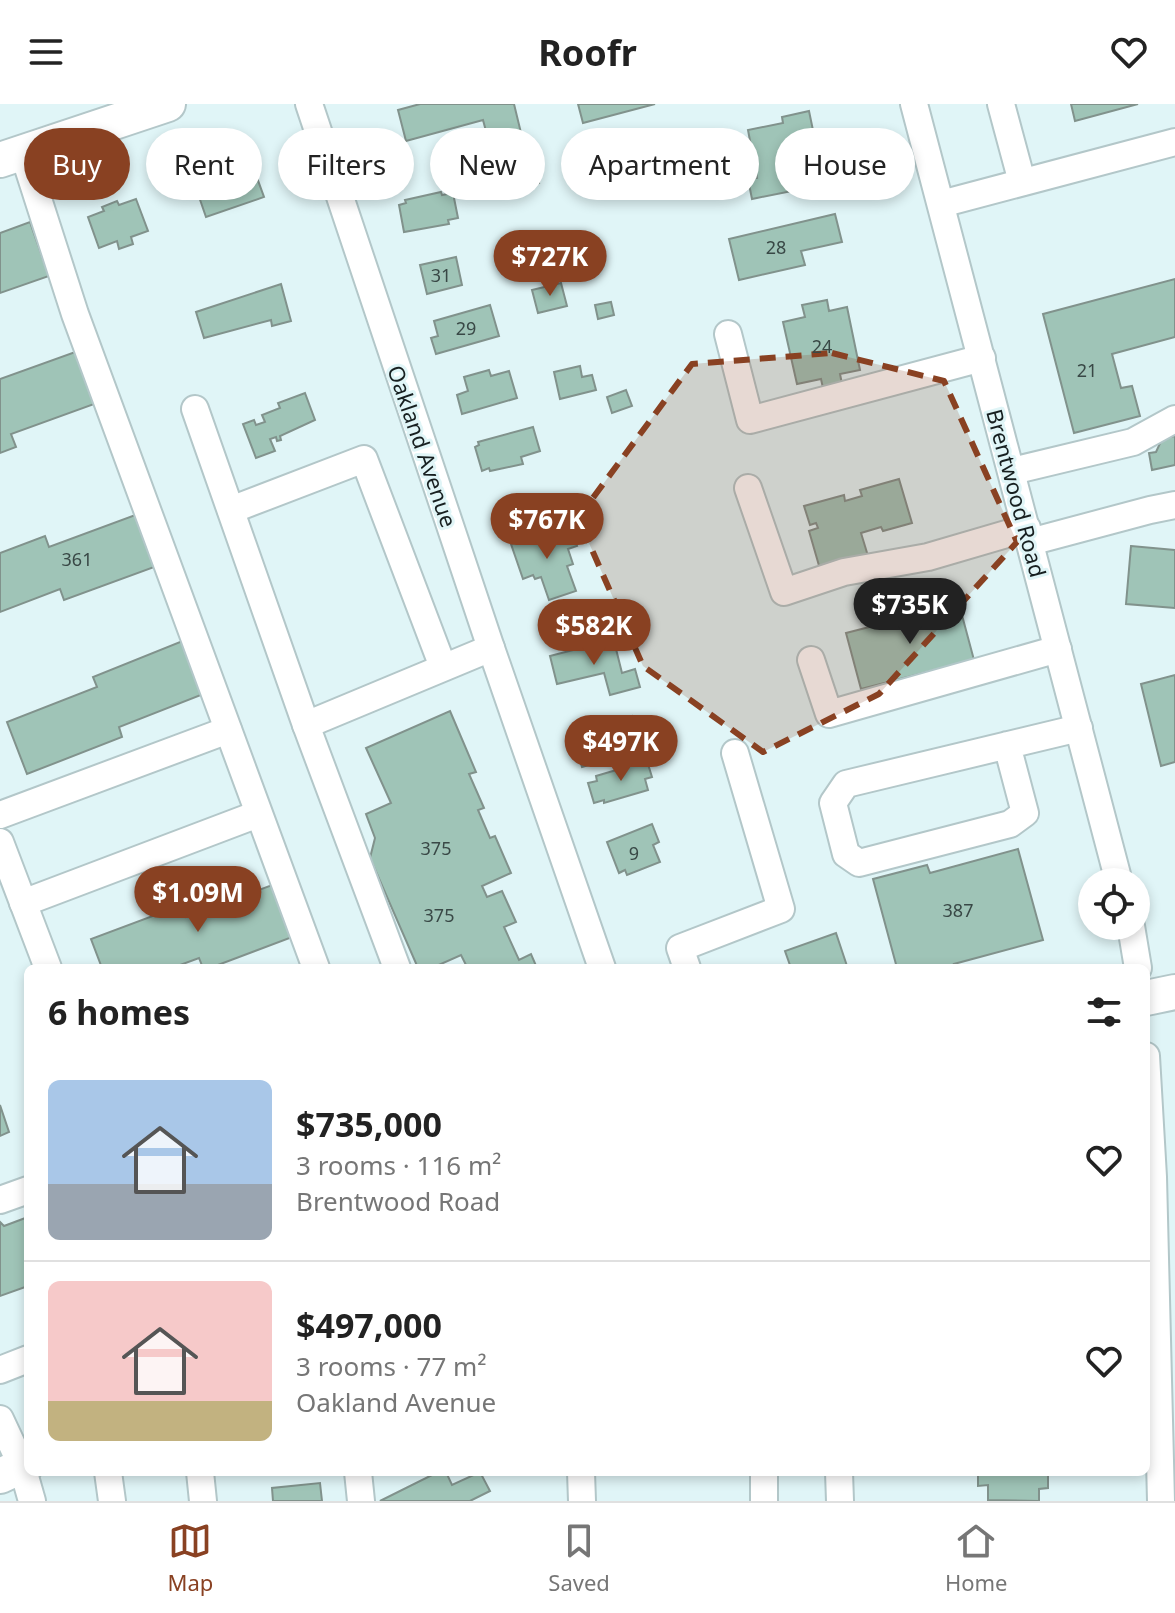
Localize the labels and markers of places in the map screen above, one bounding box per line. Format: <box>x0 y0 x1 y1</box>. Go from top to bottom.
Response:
pin: $727K <box>494 230 606 298</box>
pin: $767K <box>491 493 603 561</box>
pin: $735K <box>854 578 966 646</box>
pin: $582K <box>538 599 650 667</box>
pin: $497K <box>565 715 677 783</box>
pin: $1.09M <box>133 866 263 934</box>

